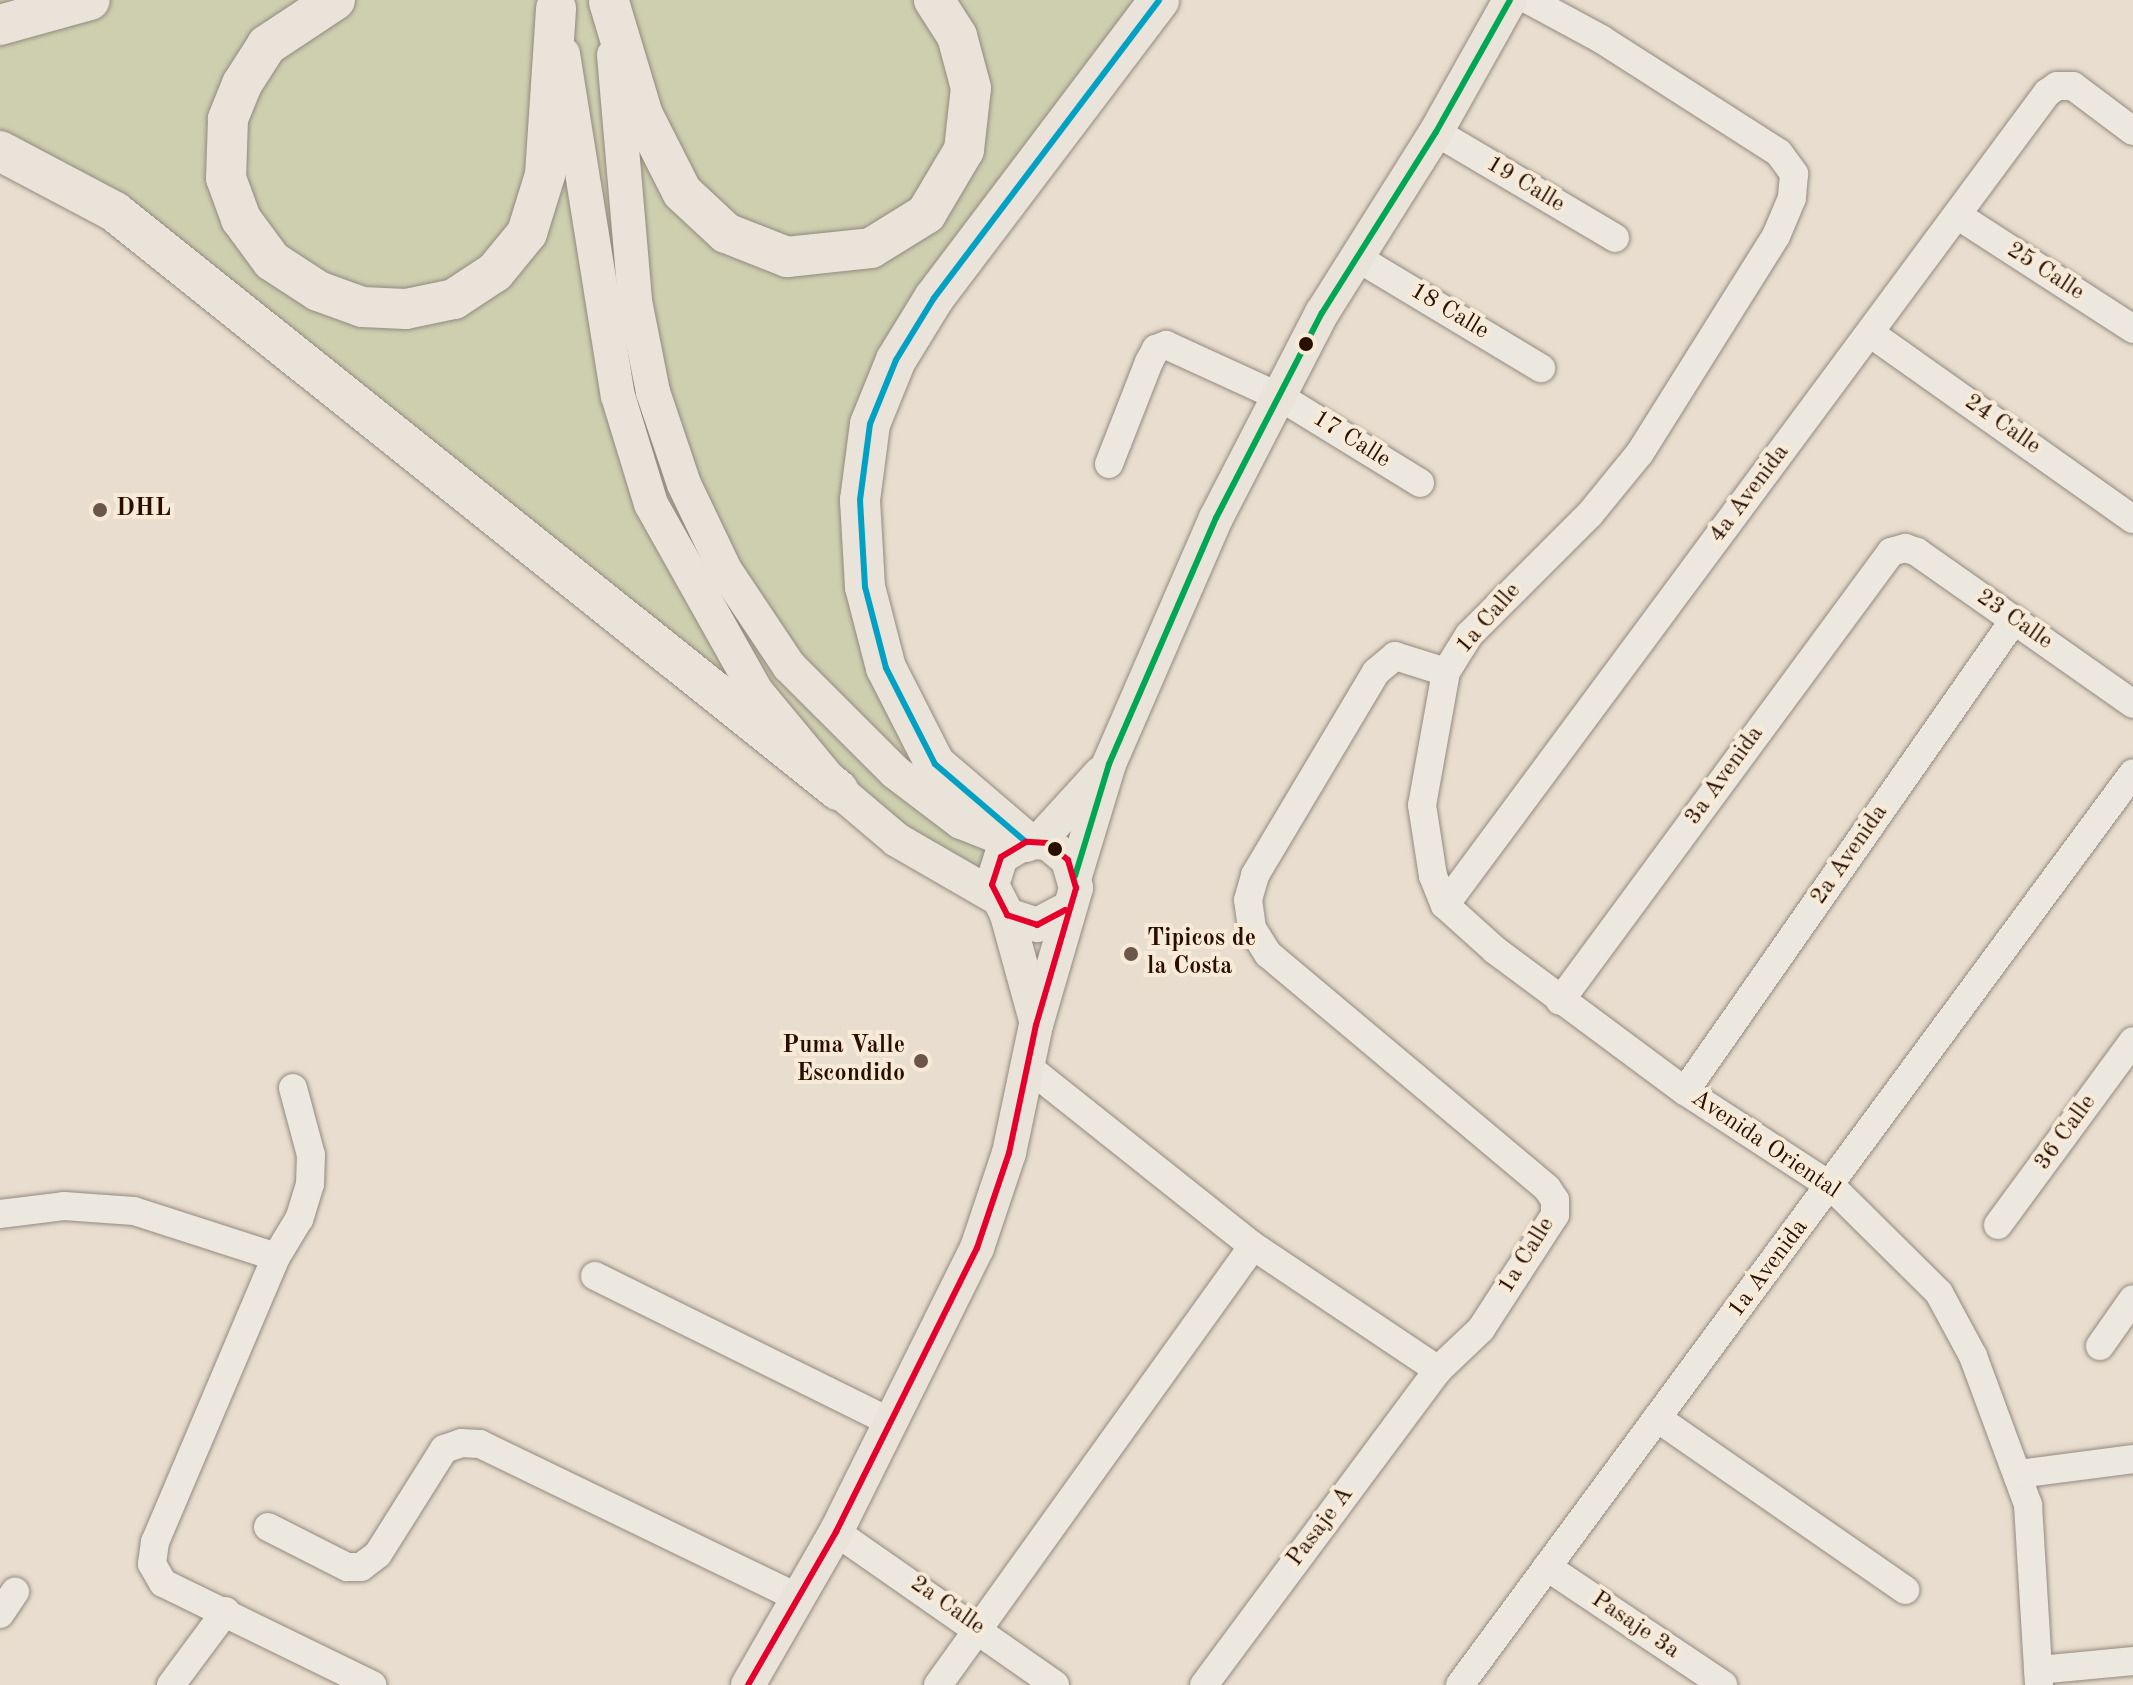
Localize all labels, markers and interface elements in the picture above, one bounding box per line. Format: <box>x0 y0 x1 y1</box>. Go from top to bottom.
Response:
street label: 19 Calle <box>1481 150 1569 220</box>
street label: 25 Calle <box>2001 236 2089 308</box>
street label: 18 Calle <box>1405 277 1493 347</box>
unlabelled marker <box>1298 336 1314 352</box>
street label: 24 Calle <box>1958 388 2046 462</box>
street label: 17 Calle <box>1307 405 1395 475</box>
street label: 4a Avenida <box>1704 439 1796 549</box>
place label: DHL <box>116 496 171 524</box>
marker: DHL <box>91 501 109 519</box>
street label: 1a Calle <box>1450 578 1528 660</box>
street label: 23 Calle <box>1970 583 2058 657</box>
street label: 3a Avenida <box>1679 721 1771 831</box>
street label: 2a Avenida <box>1805 799 1895 911</box>
unlabelled marker <box>1047 841 1063 857</box>
place label: Tipicos de la Costa <box>1147 926 1256 982</box>
marker: Tipicos de la Costa <box>1122 945 1140 963</box>
place label: Puma Valle Escondido <box>782 1033 905 1089</box>
marker: Puma Valle Escondido <box>912 1052 930 1070</box>
street label: Avenida Oriental <box>1685 1084 1845 1206</box>
street label: 36 Calle <box>2029 1090 2103 1176</box>
street label: 1a Calle <box>1492 1213 1562 1299</box>
street label: 1a Avenida <box>1723 1214 1815 1324</box>
street label: Pasaje A <box>1281 1481 1361 1573</box>
street label: 2a Calle <box>904 1570 990 1642</box>
street label: Pasaje 3a <box>1585 1586 1685 1666</box>

